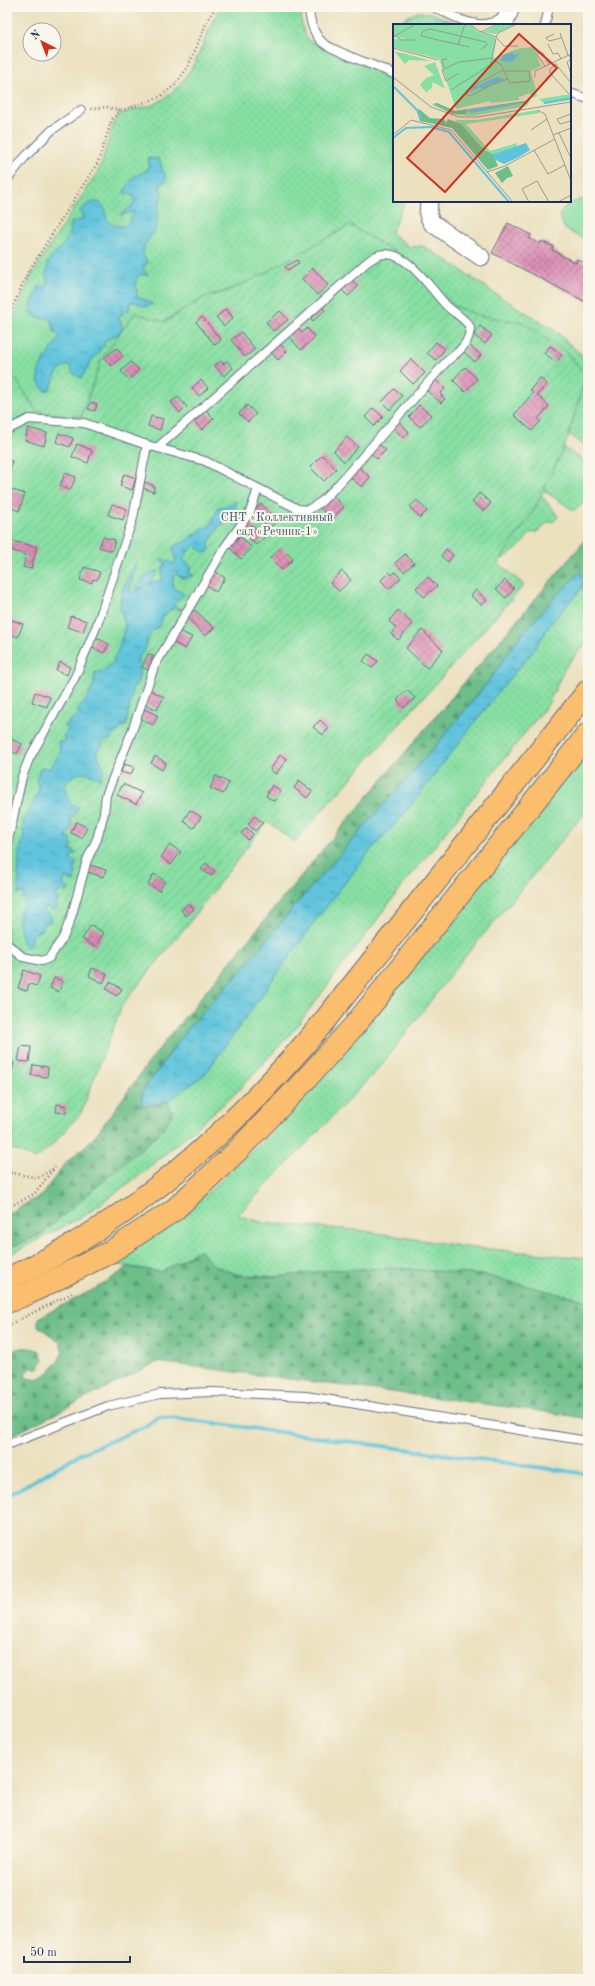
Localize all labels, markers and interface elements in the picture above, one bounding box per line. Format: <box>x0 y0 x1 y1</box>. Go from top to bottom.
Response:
north arrow <box>22 22 62 62</box>
inset map <box>393 24 571 202</box>
text: N <box>30 28 44 43</box>
park label: СНТ «Коллективный сад «Речник-1» <box>221 512 333 538</box>
scale bar <box>24 1938 130 1964</box>
text: 50 m <box>30 1946 57 1959</box>

